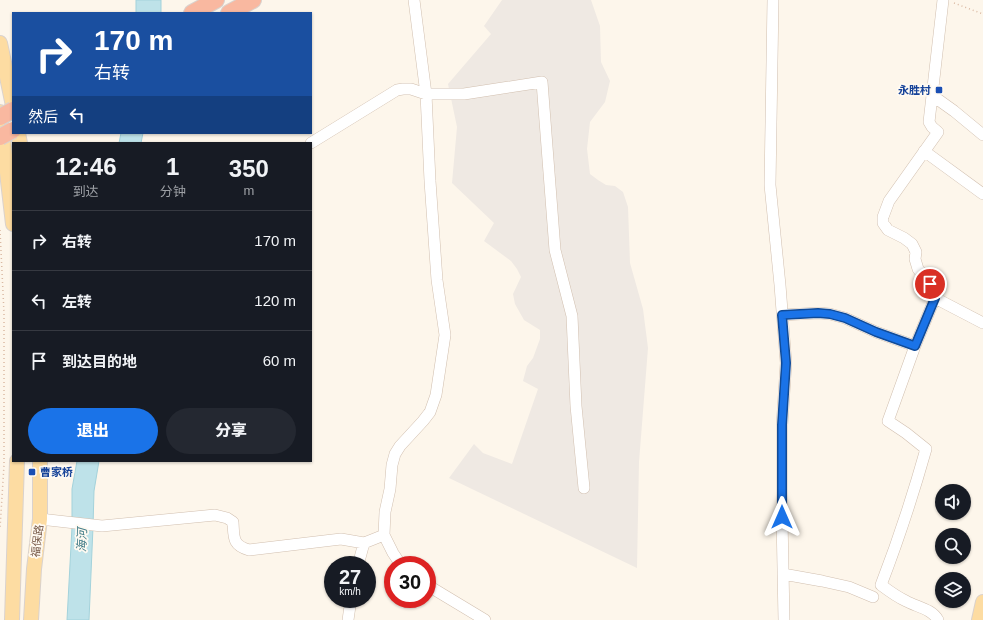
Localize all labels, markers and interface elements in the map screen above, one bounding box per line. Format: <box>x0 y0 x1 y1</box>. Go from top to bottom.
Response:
text: 170 m <box>94 25 173 56</box>
icon: right <box>28 28 80 80</box>
text: 右转 <box>94 63 130 83</box>
place label: 永胜村 <box>898 84 931 96</box>
marker: 永胜村 <box>934 85 944 95</box>
icon: left <box>66 104 88 126</box>
text: 然后 <box>28 108 58 125</box>
text: 12:46 <box>55 153 117 180</box>
text: 1 <box>166 153 179 180</box>
text: 350 <box>229 155 269 182</box>
text: m <box>243 183 254 198</box>
text: 到达 <box>73 184 99 199</box>
text: 分钟 <box>160 184 186 199</box>
icon: right <box>28 230 50 252</box>
text: 170 m <box>254 232 296 249</box>
text: 右转 <box>62 233 92 250</box>
pin <box>913 267 947 301</box>
icon: arrive <box>919 273 941 295</box>
icon: left <box>28 290 50 312</box>
text: 120 m <box>254 292 296 309</box>
text: 左转 <box>62 293 92 310</box>
icon: arrive <box>28 350 50 372</box>
text: 60 m <box>263 352 296 369</box>
text: 到达目的地 <box>62 353 137 370</box>
button: 退出 <box>28 408 158 454</box>
button: 分享 <box>166 408 296 454</box>
place label: 曹家桥 <box>40 466 73 478</box>
marker: 曹家桥 <box>27 467 37 477</box>
map controls <box>935 484 971 608</box>
button: sound <box>935 484 971 520</box>
position arrow <box>761 496 803 538</box>
street label: 福保路 <box>29 524 45 558</box>
water label: 海河 <box>75 526 89 552</box>
button: search <box>935 528 971 564</box>
speed limit sign: 30 <box>384 556 436 608</box>
text: 27 <box>339 566 361 588</box>
button: layers <box>935 572 971 608</box>
text: km/h <box>339 586 361 597</box>

